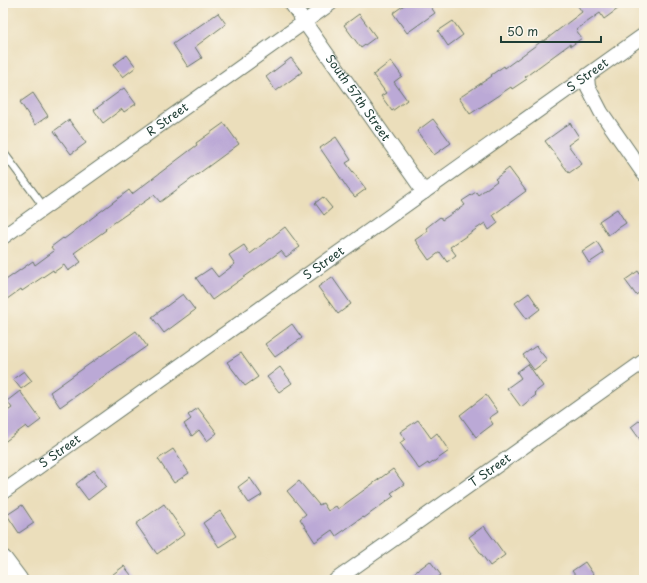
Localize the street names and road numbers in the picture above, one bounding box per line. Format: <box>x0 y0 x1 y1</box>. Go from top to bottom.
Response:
street label: South 57th Street <box>322 50 395 144</box>
street label: S Street <box>563 53 612 95</box>
street label: R Street <box>142 98 192 140</box>
street label: S Street <box>299 241 348 283</box>
street label: S Street <box>35 429 84 472</box>
street label: T Street <box>465 448 514 491</box>

